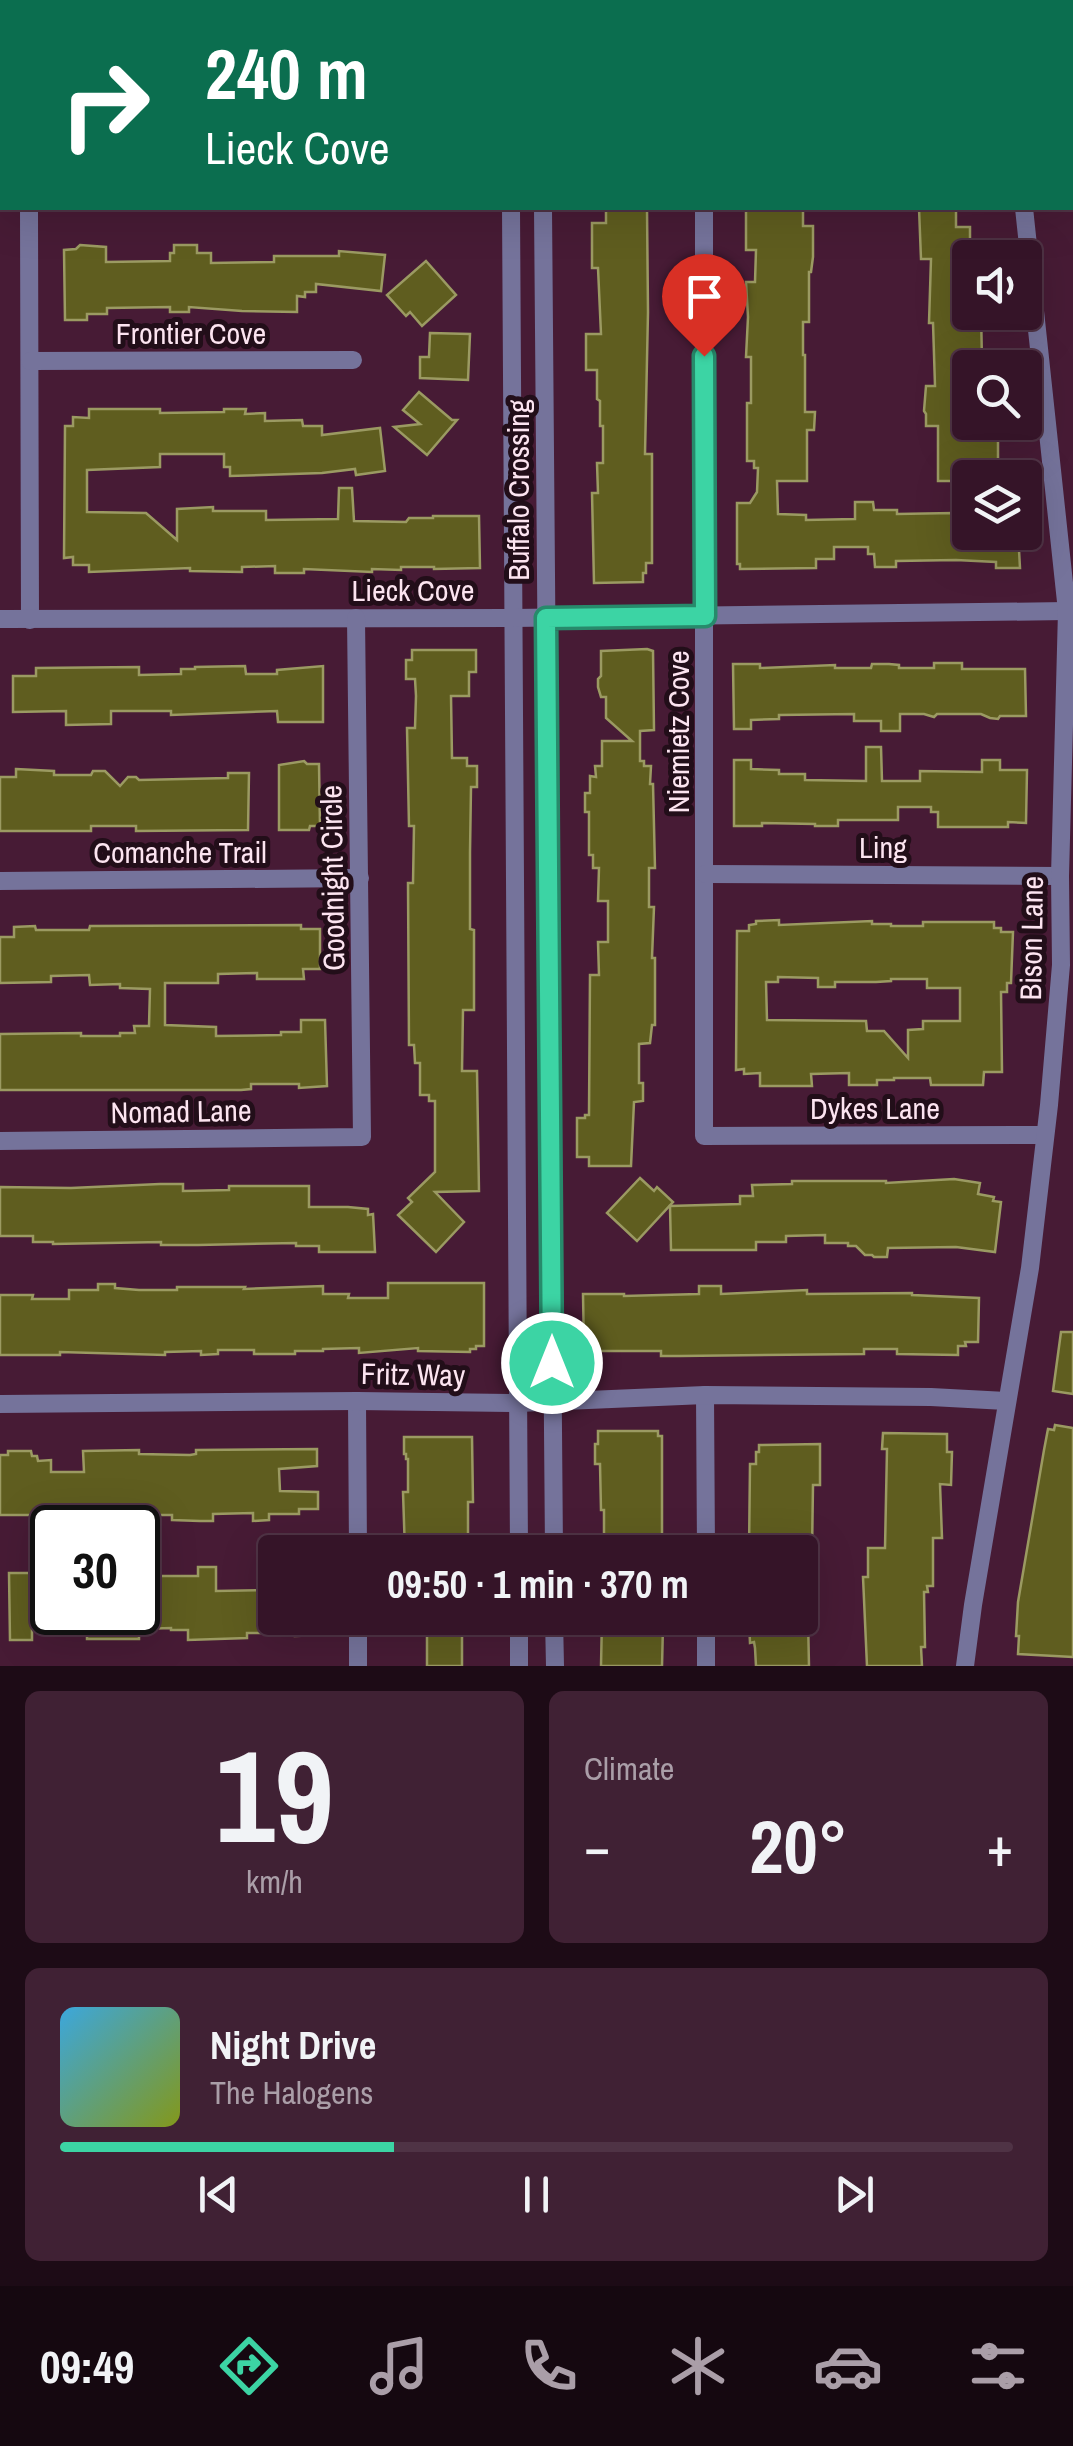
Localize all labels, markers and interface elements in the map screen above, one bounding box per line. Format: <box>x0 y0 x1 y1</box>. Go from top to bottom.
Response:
text: 240 m <box>205 27 368 121</box>
icon: right <box>40 40 170 170</box>
text: Lieck Cove <box>205 117 390 178</box>
map controls <box>952 240 1042 550</box>
button: sound <box>952 240 1042 330</box>
pin <box>662 254 747 357</box>
icon: arrive <box>677 269 732 324</box>
street label: Frontier Cove <box>116 313 266 353</box>
button: search <box>952 350 1042 440</box>
street label: Buffalo Crossing <box>498 399 538 581</box>
button: layers <box>952 460 1042 550</box>
street label: Lieck Cove <box>351 570 475 610</box>
street label: Niemietz Cove <box>658 651 698 813</box>
street label: Goodnight Circle <box>310 785 354 971</box>
street label: Ling <box>859 827 907 867</box>
street label: Comanche Trail <box>93 832 267 872</box>
street label: Bison Lane <box>1010 875 1052 1001</box>
street label: Dykes Lane <box>810 1088 940 1128</box>
street label: Nomad Lane <box>110 1090 252 1132</box>
position arrow <box>500 1311 604 1415</box>
street label: Fritz Way <box>360 1353 466 1395</box>
speed limit sign: 30 <box>30 1505 160 1635</box>
text: 09:50 · 1 min · 370 m <box>387 1559 689 1610</box>
text: 19 <box>215 1707 334 1883</box>
text: Climate <box>584 1747 674 1790</box>
text: 20° <box>749 1795 848 1896</box>
text: − <box>584 1809 610 1883</box>
text: + <box>987 1809 1013 1883</box>
text: km/h <box>246 1860 303 1903</box>
text: Night Drive <box>210 2020 376 2071</box>
text: The Halogens <box>210 2071 373 2114</box>
icon: previous <box>191 2167 246 2222</box>
icon: pause <box>509 2167 564 2222</box>
icon: next <box>827 2167 882 2222</box>
icon: directions <box>214 2331 284 2401</box>
icon: music <box>364 2331 434 2401</box>
icon: phone <box>514 2331 584 2401</box>
icon: climate <box>663 2331 733 2401</box>
icon: car <box>813 2331 883 2401</box>
icon: filters <box>963 2331 1033 2401</box>
text: 09:49 <box>40 2336 134 2397</box>

